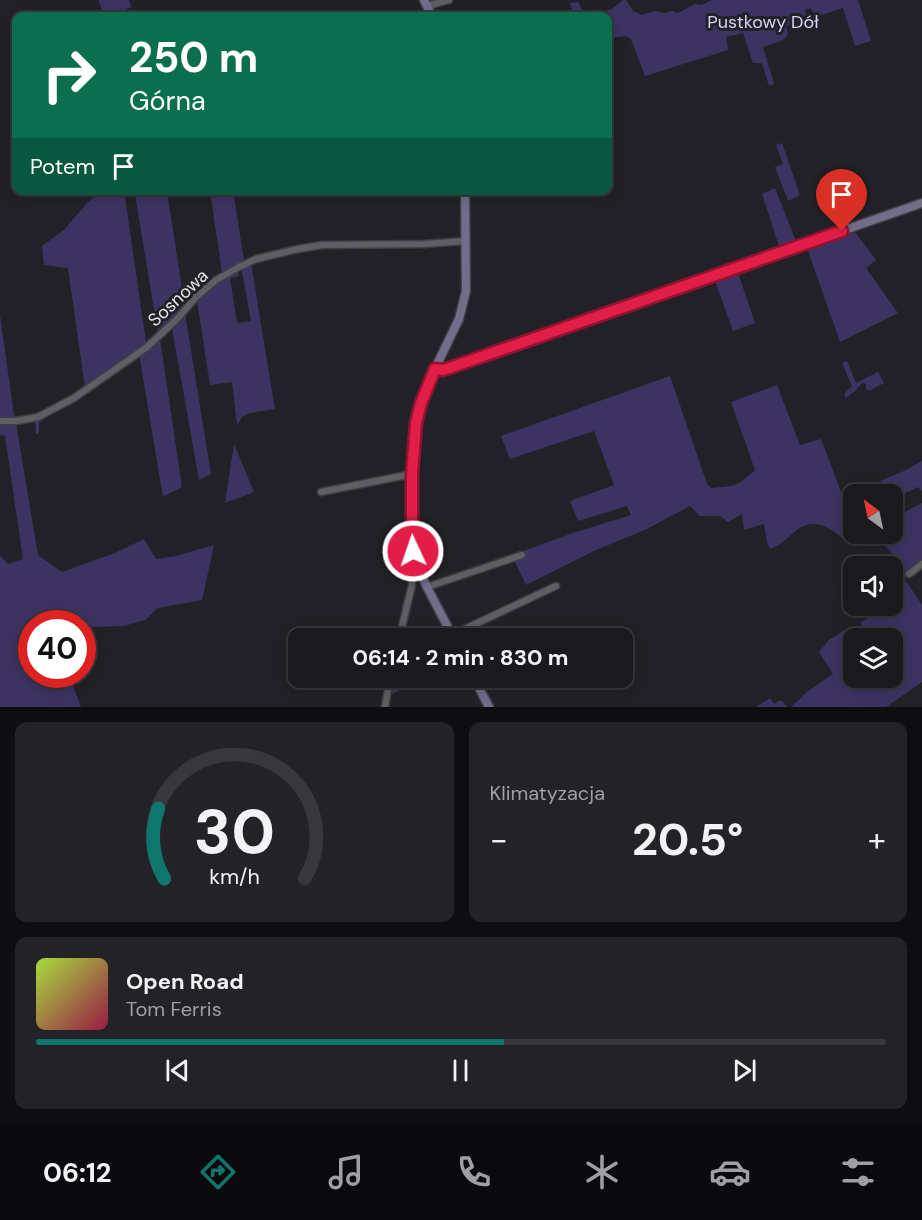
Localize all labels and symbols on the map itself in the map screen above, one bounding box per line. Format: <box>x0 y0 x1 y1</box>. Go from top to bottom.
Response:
park label: Pustkowy Dół <box>707 10 819 34</box>
pin <box>816 169 867 231</box>
street label: Sosnowa <box>143 264 213 332</box>
north arrow <box>843 484 903 544</box>
position arrow <box>381 519 445 583</box>
speed limit sign: 40 <box>18 610 96 688</box>

